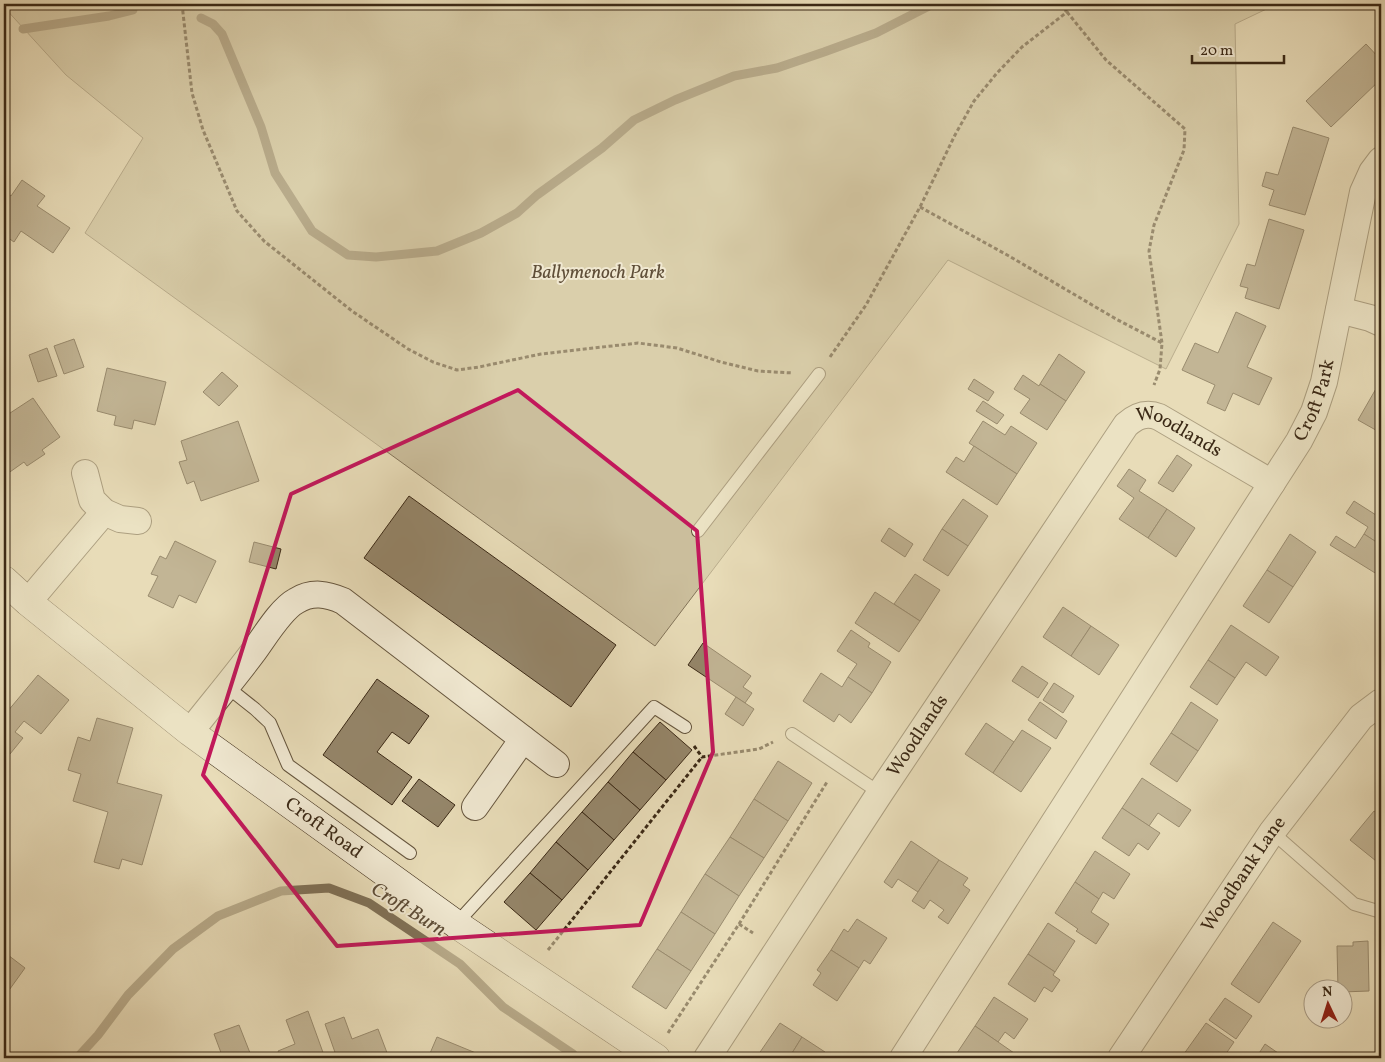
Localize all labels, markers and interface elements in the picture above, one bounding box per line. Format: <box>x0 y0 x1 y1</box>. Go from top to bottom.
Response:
scale bar <box>1192 32 1285 64</box>
text: 20 m <box>1200 41 1233 62</box>
park label: Ballymenoch Park <box>531 260 665 286</box>
street label: Croft Park <box>1288 357 1341 446</box>
street label: Woodlands <box>1135 401 1227 464</box>
street label: Woodlands <box>881 690 955 782</box>
street label: Croft Road <box>279 791 368 865</box>
street label: Woodbank Lane <box>1196 811 1292 937</box>
water label: Croft Burn <box>365 876 451 944</box>
north arrow <box>1302 980 1352 1030</box>
text: N <box>1321 983 1333 1002</box>

